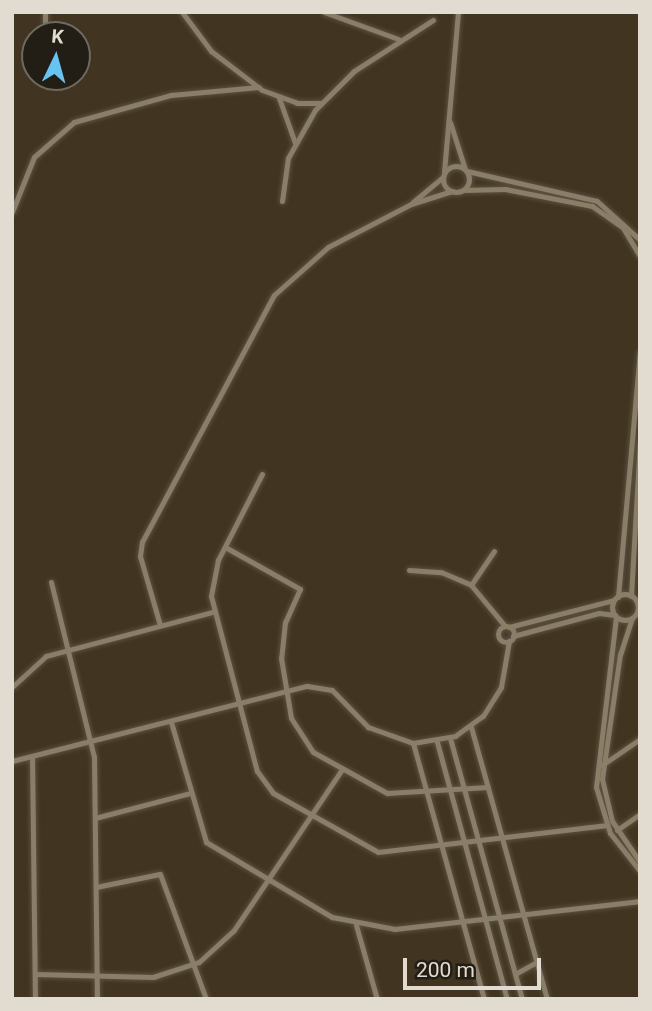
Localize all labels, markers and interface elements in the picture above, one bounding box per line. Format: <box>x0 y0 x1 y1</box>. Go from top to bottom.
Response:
north arrow <box>21 21 91 91</box>
text: K <box>51 25 65 49</box>
scale bar <box>407 944 545 988</box>
text: 200 m <box>416 958 475 982</box>

